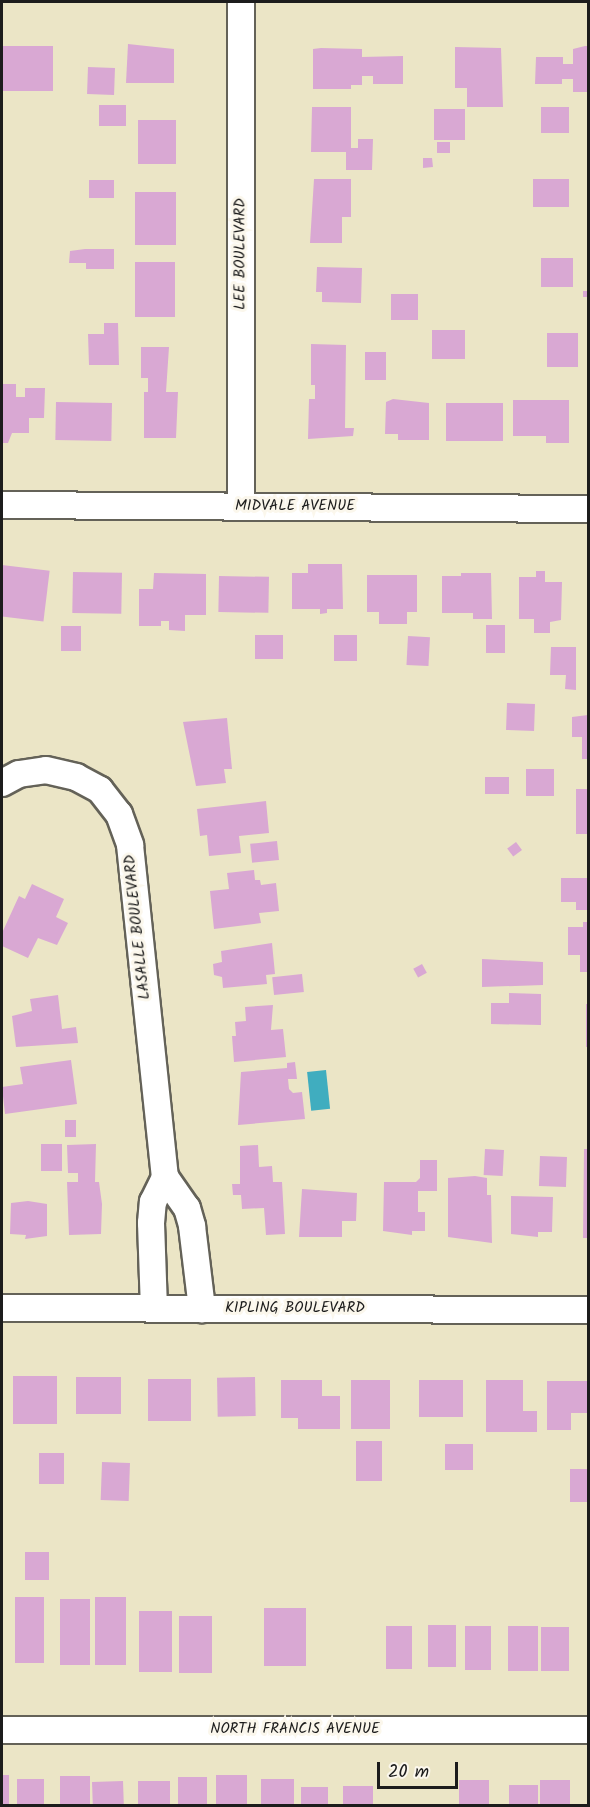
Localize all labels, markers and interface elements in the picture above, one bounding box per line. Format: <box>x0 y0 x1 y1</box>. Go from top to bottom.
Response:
street label: LEE BOULEVARD <box>232 198 250 310</box>
street label: MIDVALE AVENUE <box>235 498 355 516</box>
street label: LASALLE BOULEVARD <box>121 854 155 1000</box>
street label: KIPLING BOULEVARD <box>225 1300 365 1318</box>
street label: NORTH FRANCIS AVENUE <box>210 1721 380 1739</box>
scale bar <box>380 1750 461 1788</box>
text: 20 m <box>388 1758 429 1787</box>

